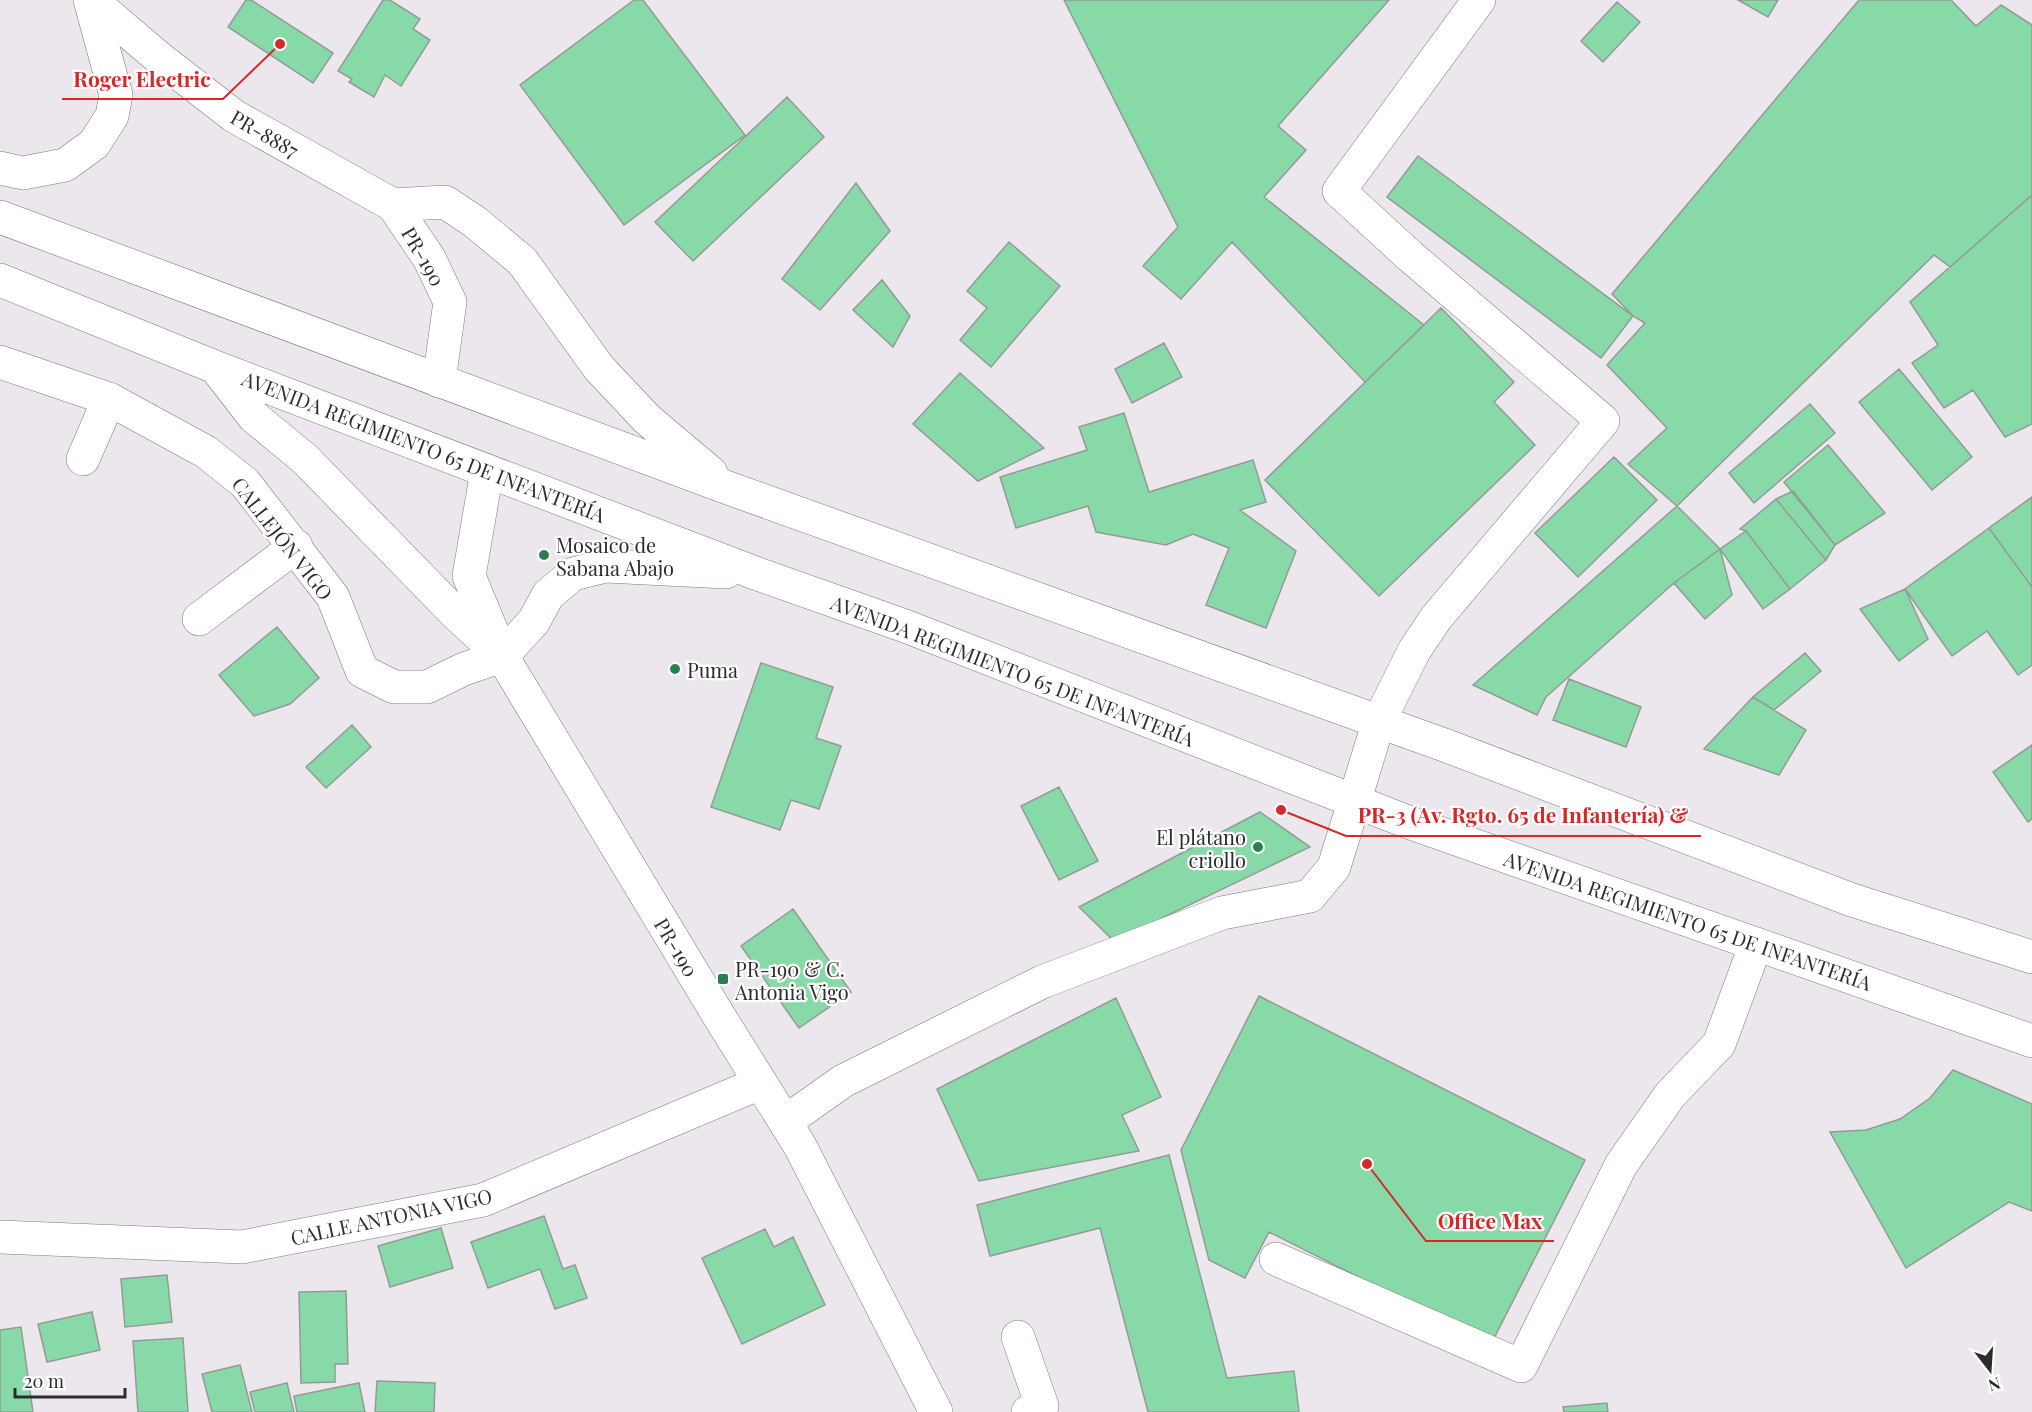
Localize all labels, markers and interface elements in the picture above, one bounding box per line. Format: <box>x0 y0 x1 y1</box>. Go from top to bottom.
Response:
callout: Roger Electric <box>62 60 223 99</box>
text: Roger Electric <box>73 64 211 92</box>
street label: PR-8887 <box>226 103 304 163</box>
street label: PR-190 <box>396 221 452 291</box>
street label: AVENIDA REGIMIENTO 65 DE INFANTERÍA <box>238 364 610 528</box>
street label: CALLEJÓN VIGO <box>226 471 340 605</box>
place label: Mosaico de Sabana Abajo <box>556 531 674 581</box>
marker: Mosaico de Sabana Abajo <box>537 548 551 562</box>
street label: AVENIDA REGIMIENTO 65 DE INFANTERÍA <box>827 588 1199 752</box>
place label: Puma <box>687 656 738 683</box>
marker: Puma <box>668 662 682 676</box>
callout: PR-3 (Av. Rgto. 65 de Infantería) & <box>1346 797 1701 836</box>
text: PR-3 (Av. Rgto. 65 de Infantería) & <box>1358 800 1688 828</box>
place label: El plátano criollo <box>1156 823 1246 873</box>
marker: El plátano criollo <box>1251 840 1265 854</box>
street label: AVENIDA REGIMIENTO 65 DE INFANTERÍA <box>1500 844 1876 996</box>
street label: PR-190 <box>649 913 705 981</box>
place label: PR-190 & C. Antonia Vigo <box>734 955 849 1005</box>
marker: PR-190 & C. Antonia Vigo <box>716 972 730 986</box>
street label: CALLE ANTONIA VIGO <box>288 1181 494 1251</box>
callout: Office Max <box>1426 1202 1554 1241</box>
text: Office Max <box>1438 1206 1543 1234</box>
north arrow <box>1960 1340 2020 1400</box>
scale bar <box>15 1361 124 1399</box>
text: 20 m <box>24 1369 64 1393</box>
text: N <box>1986 1373 2003 1397</box>

